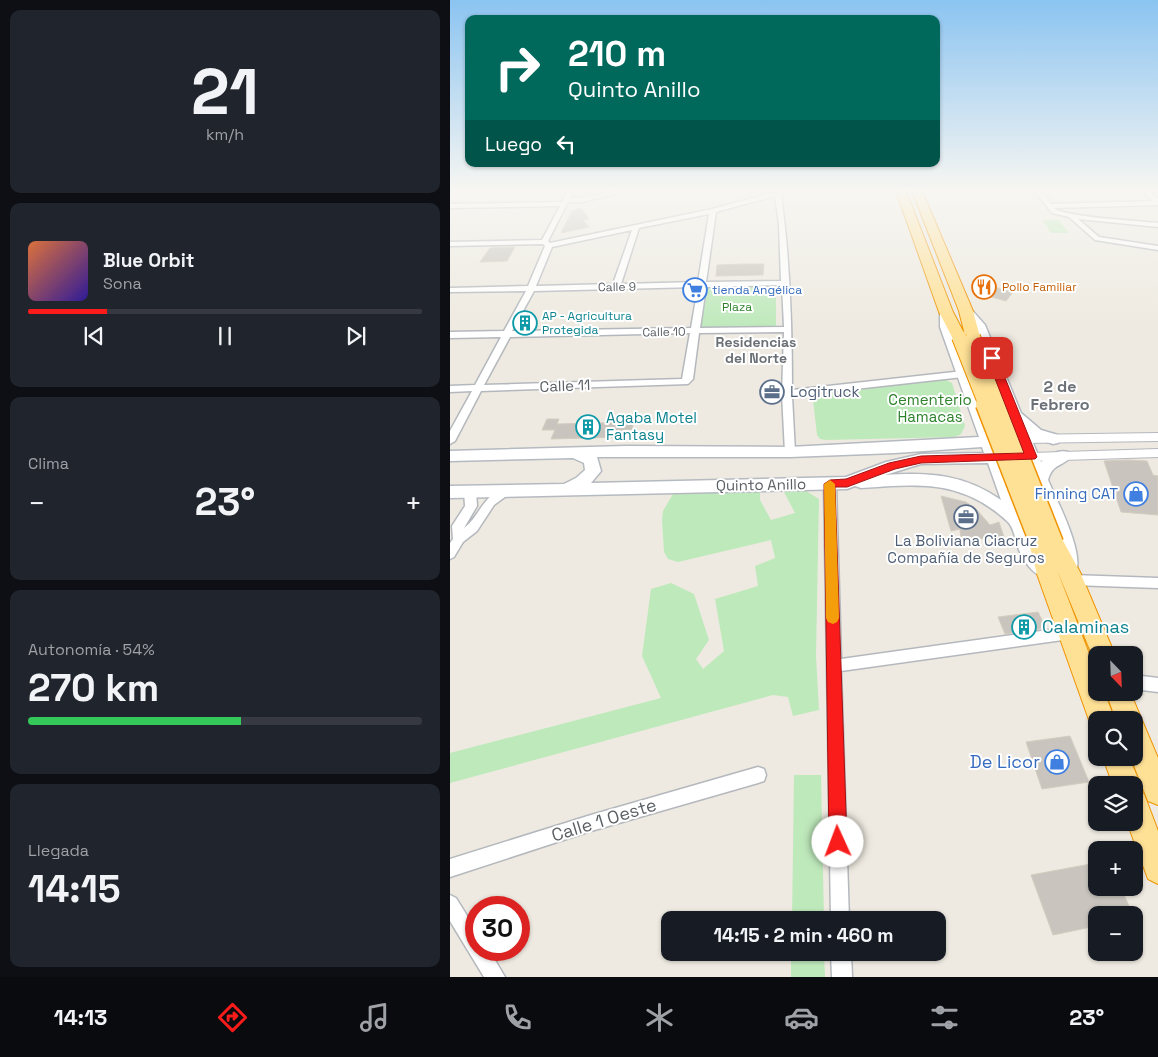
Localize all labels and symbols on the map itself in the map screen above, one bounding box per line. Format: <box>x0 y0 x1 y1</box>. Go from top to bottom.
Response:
restaurant icon: Pollo Familiar <box>971 274 997 300</box>
supermarket icon: tienda Angélica <box>682 277 708 303</box>
street label: Calle 9 <box>598 279 636 295</box>
place label: Pollo Familiar <box>1002 279 1077 295</box>
place label: tienda Angélica <box>712 282 802 298</box>
park label: Plaza <box>722 299 752 315</box>
place label: AP - Agricultura Protegida <box>542 308 632 338</box>
building icon: AP - Agricultura Protegida <box>512 310 538 336</box>
street label: Calle 10 <box>642 324 686 340</box>
district label: Residencias del Norte <box>716 333 796 367</box>
pin <box>971 337 1013 379</box>
street label: Calle 11 <box>539 375 591 396</box>
district label: 2 de Febrero <box>1030 376 1090 415</box>
office icon: Logitruck <box>759 379 785 405</box>
place label: Logitruck <box>790 382 860 401</box>
park label: Cementerio Hamacas <box>888 390 972 426</box>
place label: Agaba Motel Fantasy <box>606 408 697 444</box>
building icon: Agaba Motel Fantasy <box>575 414 601 440</box>
street label: Quinto Anillo <box>716 474 806 495</box>
shop icon: Finning CAT <box>1123 481 1149 507</box>
place label: Finning CAT <box>1035 484 1118 503</box>
office icon: La Boliviana Ciacruz Compañía de Seguros <box>953 504 979 530</box>
place label: La Boliviana Ciacruz Compañía de Seguros <box>887 531 1045 567</box>
building icon: Calaminas <box>1011 614 1037 640</box>
place label: Calaminas <box>1042 615 1129 638</box>
north arrow <box>1088 646 1142 701</box>
shop icon: De Licor <box>1044 749 1070 775</box>
place label: De Licor <box>970 750 1040 773</box>
street label: Calle 1 Oeste <box>548 793 659 846</box>
position arrow <box>811 815 863 867</box>
speed limit sign: 30 <box>465 896 530 961</box>

